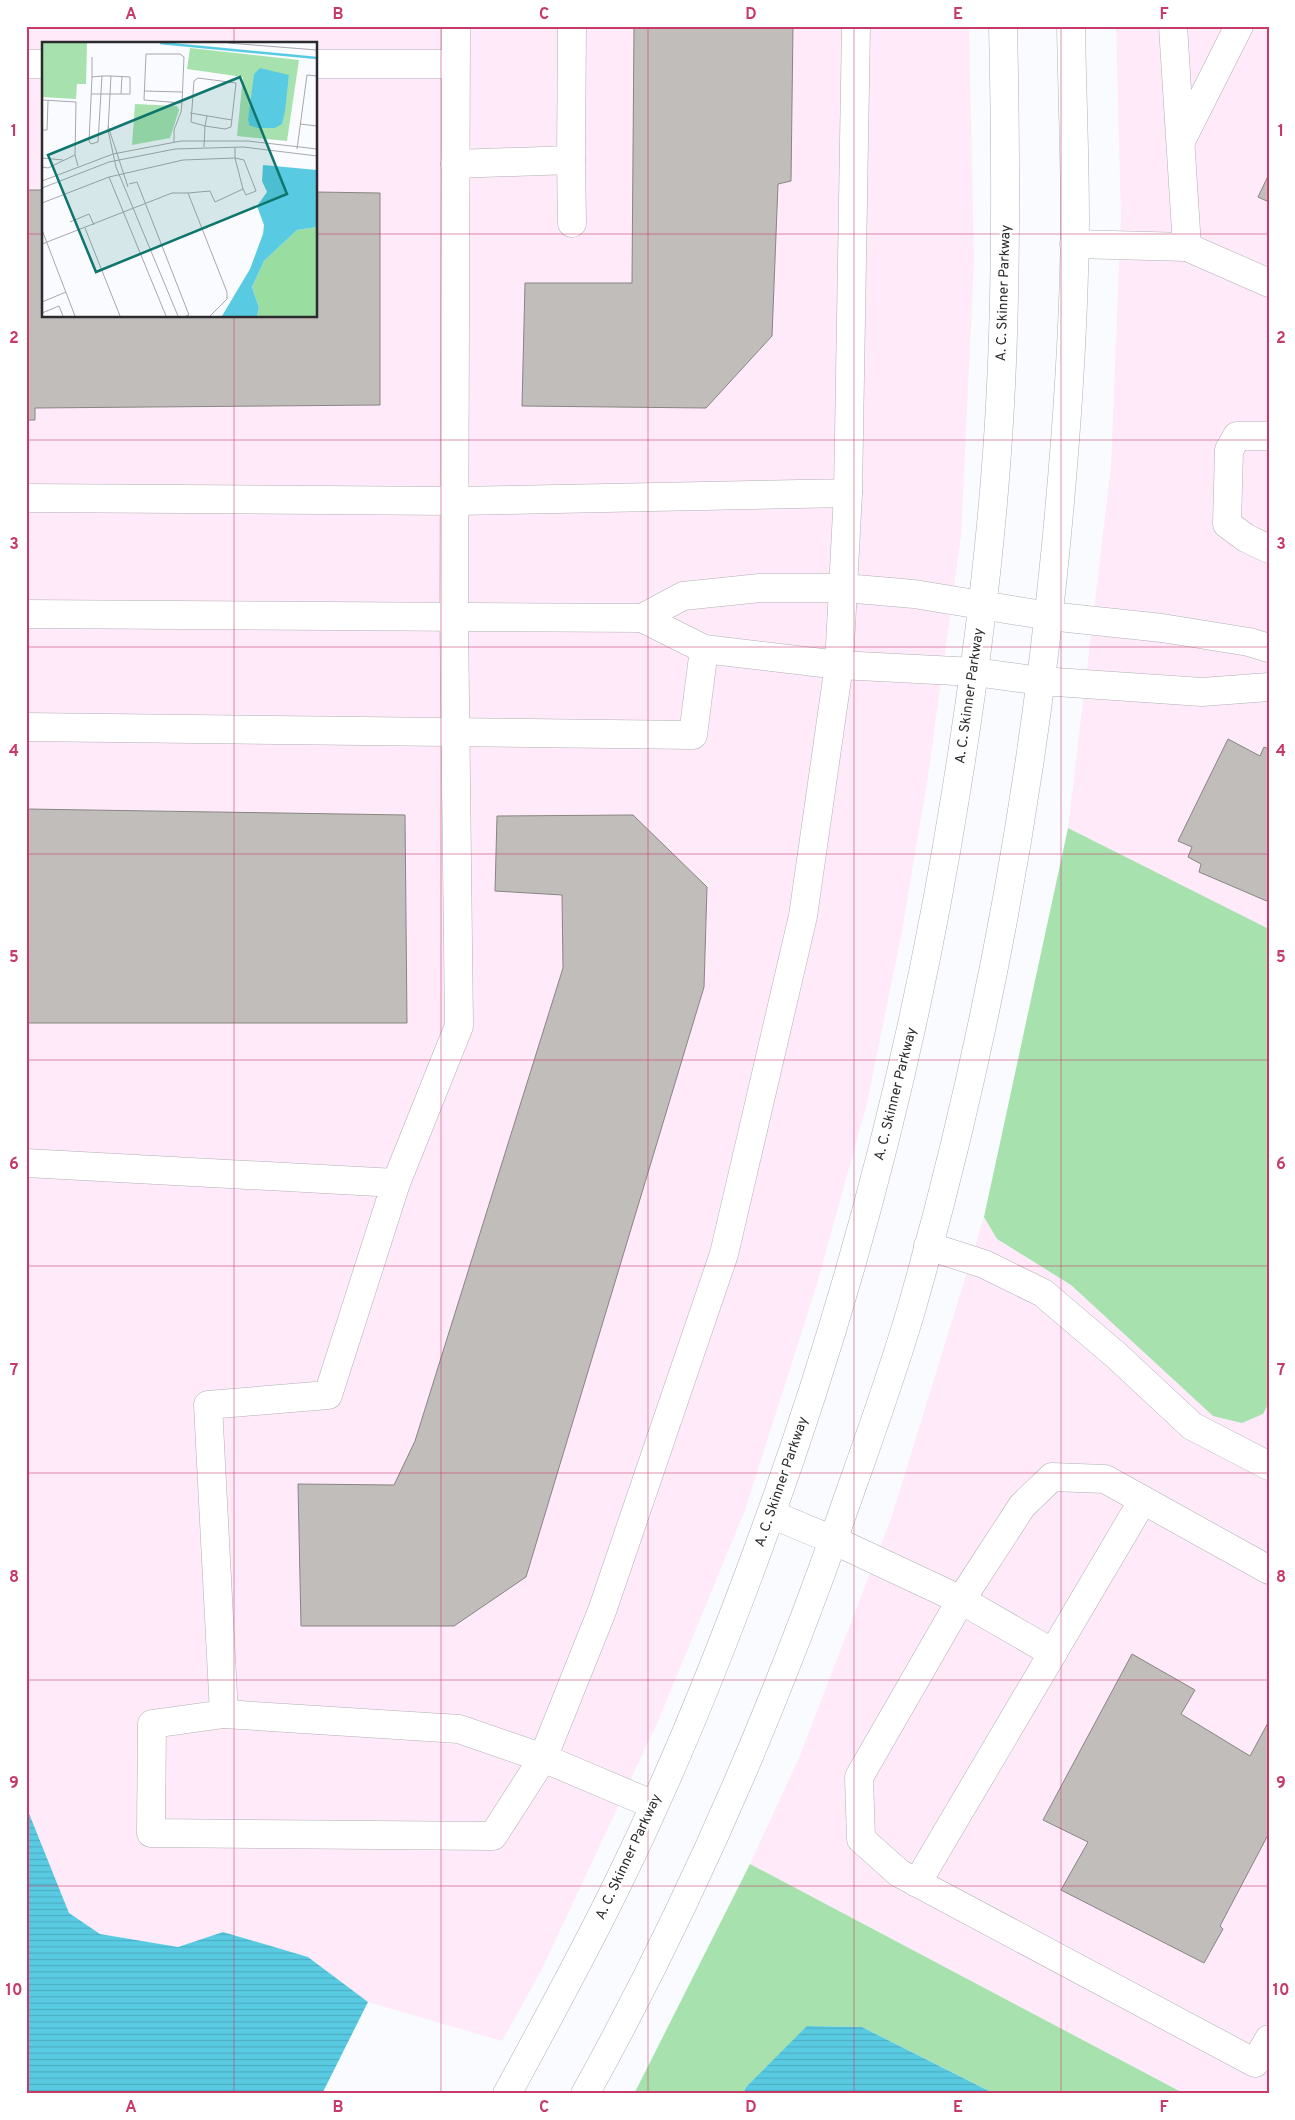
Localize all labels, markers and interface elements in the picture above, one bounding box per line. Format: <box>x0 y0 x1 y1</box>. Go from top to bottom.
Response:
text: A <box>125 5 137 25</box>
text: B <box>332 5 344 25</box>
text: C <box>539 5 549 25</box>
text: D <box>745 5 757 25</box>
text: E <box>953 5 963 25</box>
text: F <box>1159 5 1169 25</box>
inset map <box>42 42 318 318</box>
text: 1 <box>11 122 17 142</box>
text: 1 <box>1278 122 1284 142</box>
street label: A. C. Skinner Parkway <box>993 224 1015 362</box>
text: 2 <box>9 329 19 349</box>
text: 2 <box>1276 329 1286 349</box>
text: 3 <box>9 535 19 555</box>
text: 3 <box>1276 535 1286 555</box>
street label: A. C. Skinner Parkway <box>952 627 988 765</box>
text: 4 <box>9 742 19 762</box>
text: 4 <box>1276 742 1286 762</box>
text: 5 <box>9 948 19 968</box>
text: 5 <box>1276 948 1286 968</box>
street label: A. C. Skinner Parkway <box>871 1026 921 1162</box>
text: 6 <box>9 1155 19 1175</box>
text: 6 <box>1276 1155 1286 1175</box>
text: 7 <box>10 1361 18 1381</box>
text: 7 <box>1277 1361 1285 1381</box>
street label: A. C. Skinner Parkway <box>752 1415 812 1549</box>
text: 8 <box>9 1568 19 1588</box>
text: 8 <box>1276 1568 1286 1588</box>
text: 9 <box>9 1774 19 1794</box>
text: 9 <box>1276 1774 1286 1794</box>
street label: A. C. Skinner Parkway <box>592 1791 666 1923</box>
text: 10 <box>6 1981 22 2001</box>
text: 10 <box>1273 1981 1289 2001</box>
text: A <box>125 2098 137 2118</box>
text: B <box>332 2098 344 2118</box>
text: C <box>539 2098 549 2118</box>
text: D <box>745 2098 757 2118</box>
text: E <box>953 2098 963 2118</box>
text: F <box>1159 2098 1169 2118</box>

